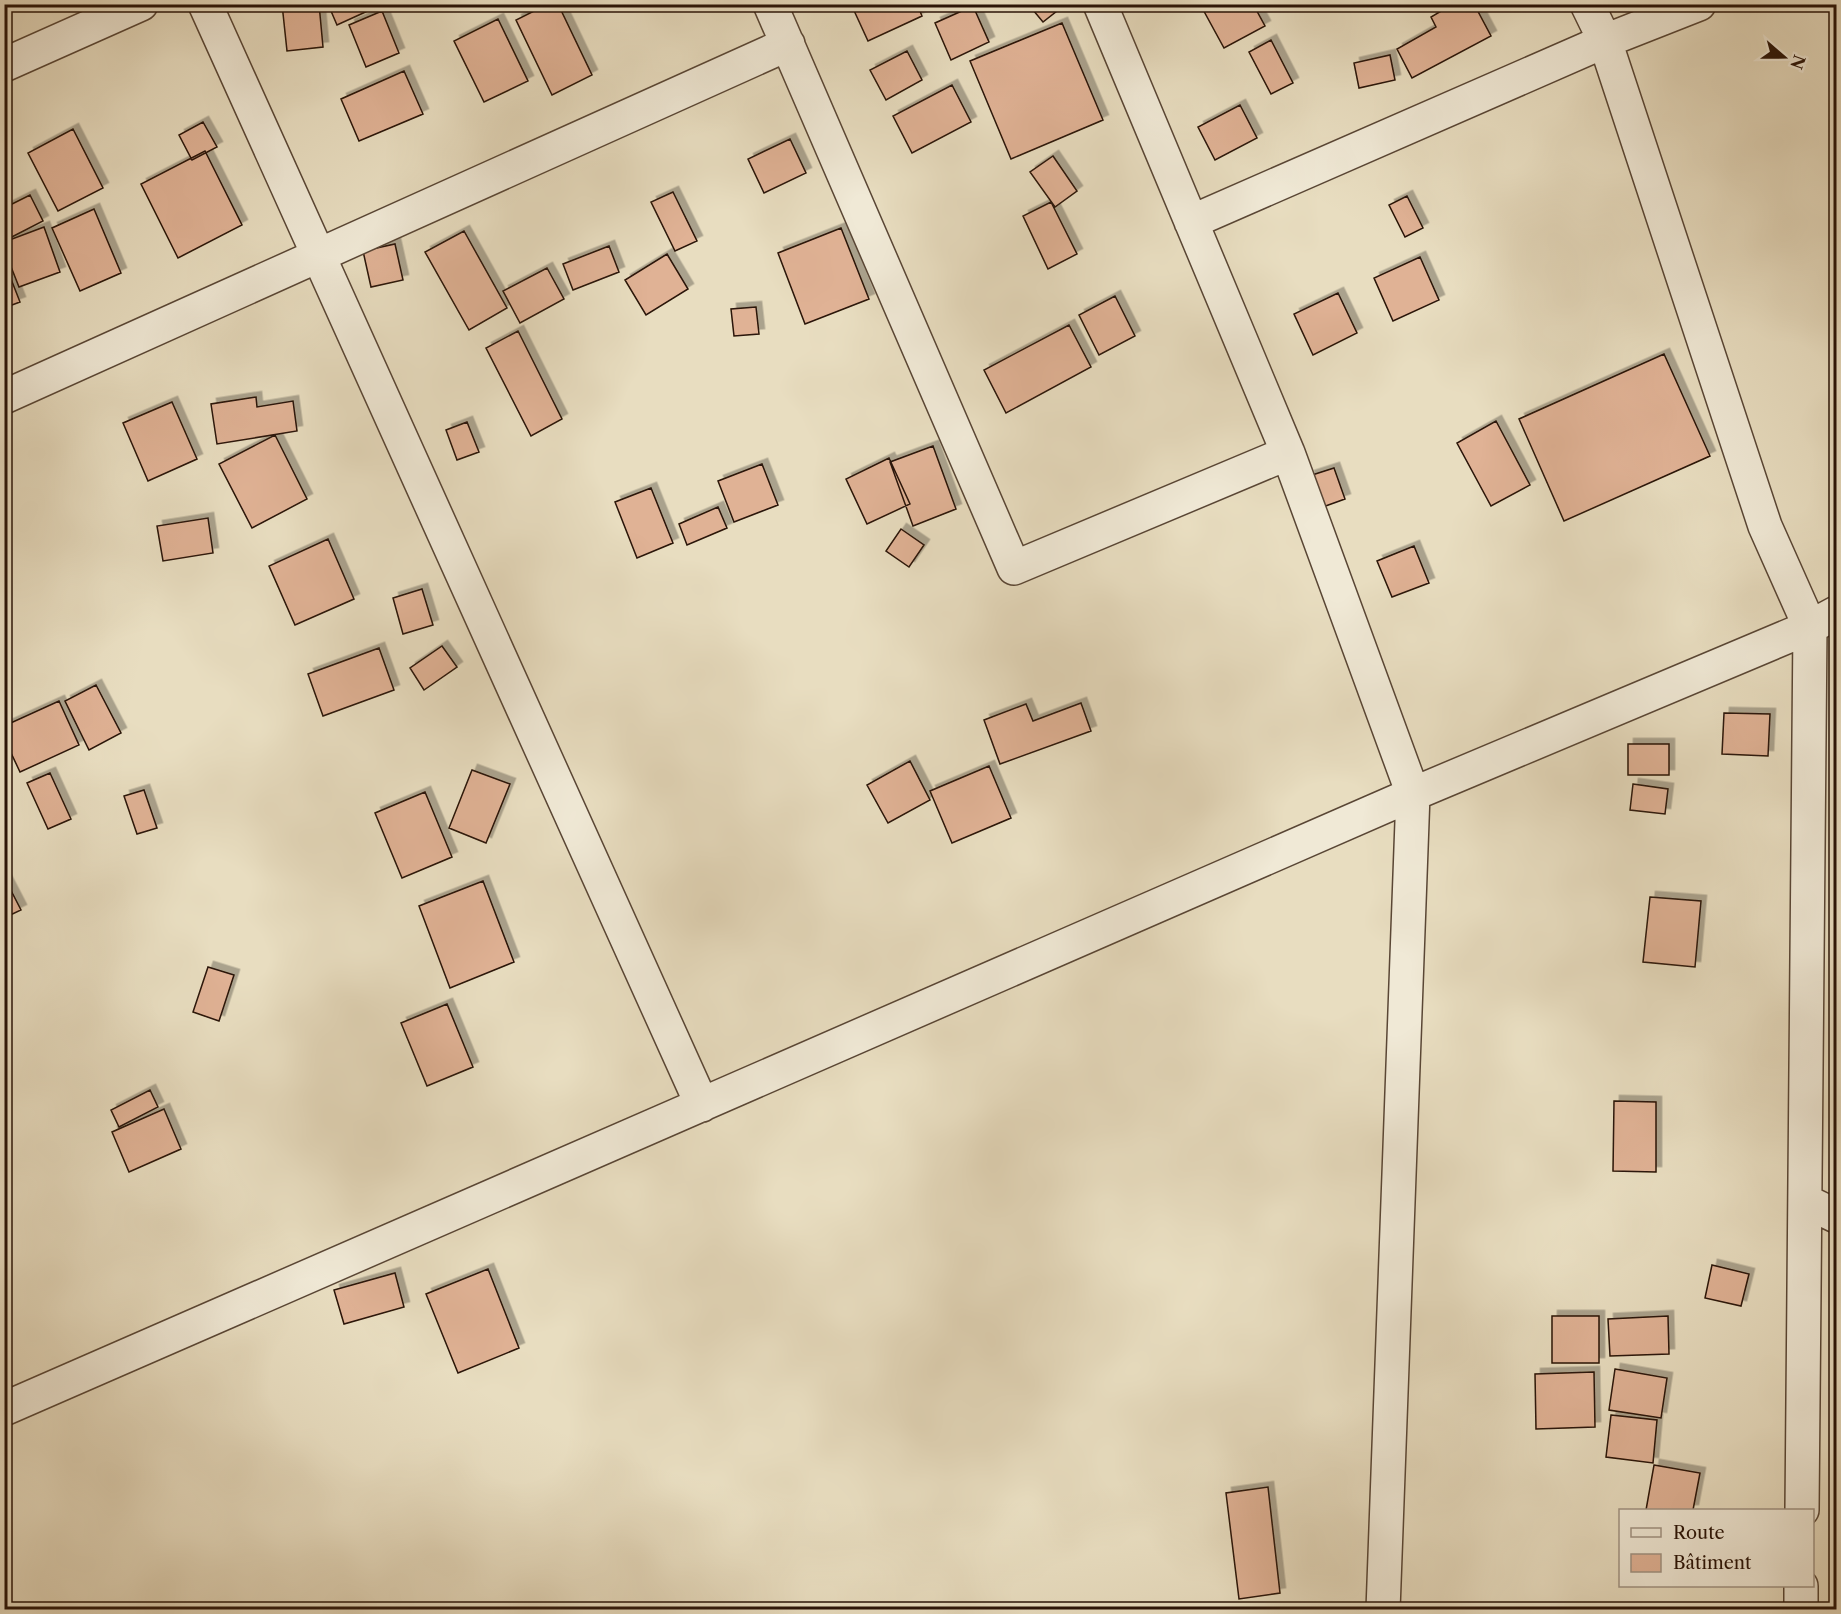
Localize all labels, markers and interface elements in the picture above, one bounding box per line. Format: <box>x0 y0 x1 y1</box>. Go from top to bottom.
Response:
north arrow <box>1754 27 1814 87</box>
text: N <box>1786 52 1810 72</box>
legend <box>1619 1509 1814 1587</box>
text: Route <box>1673 1522 1725 1544</box>
text: Bâtiment <box>1673 1552 1752 1574</box>

